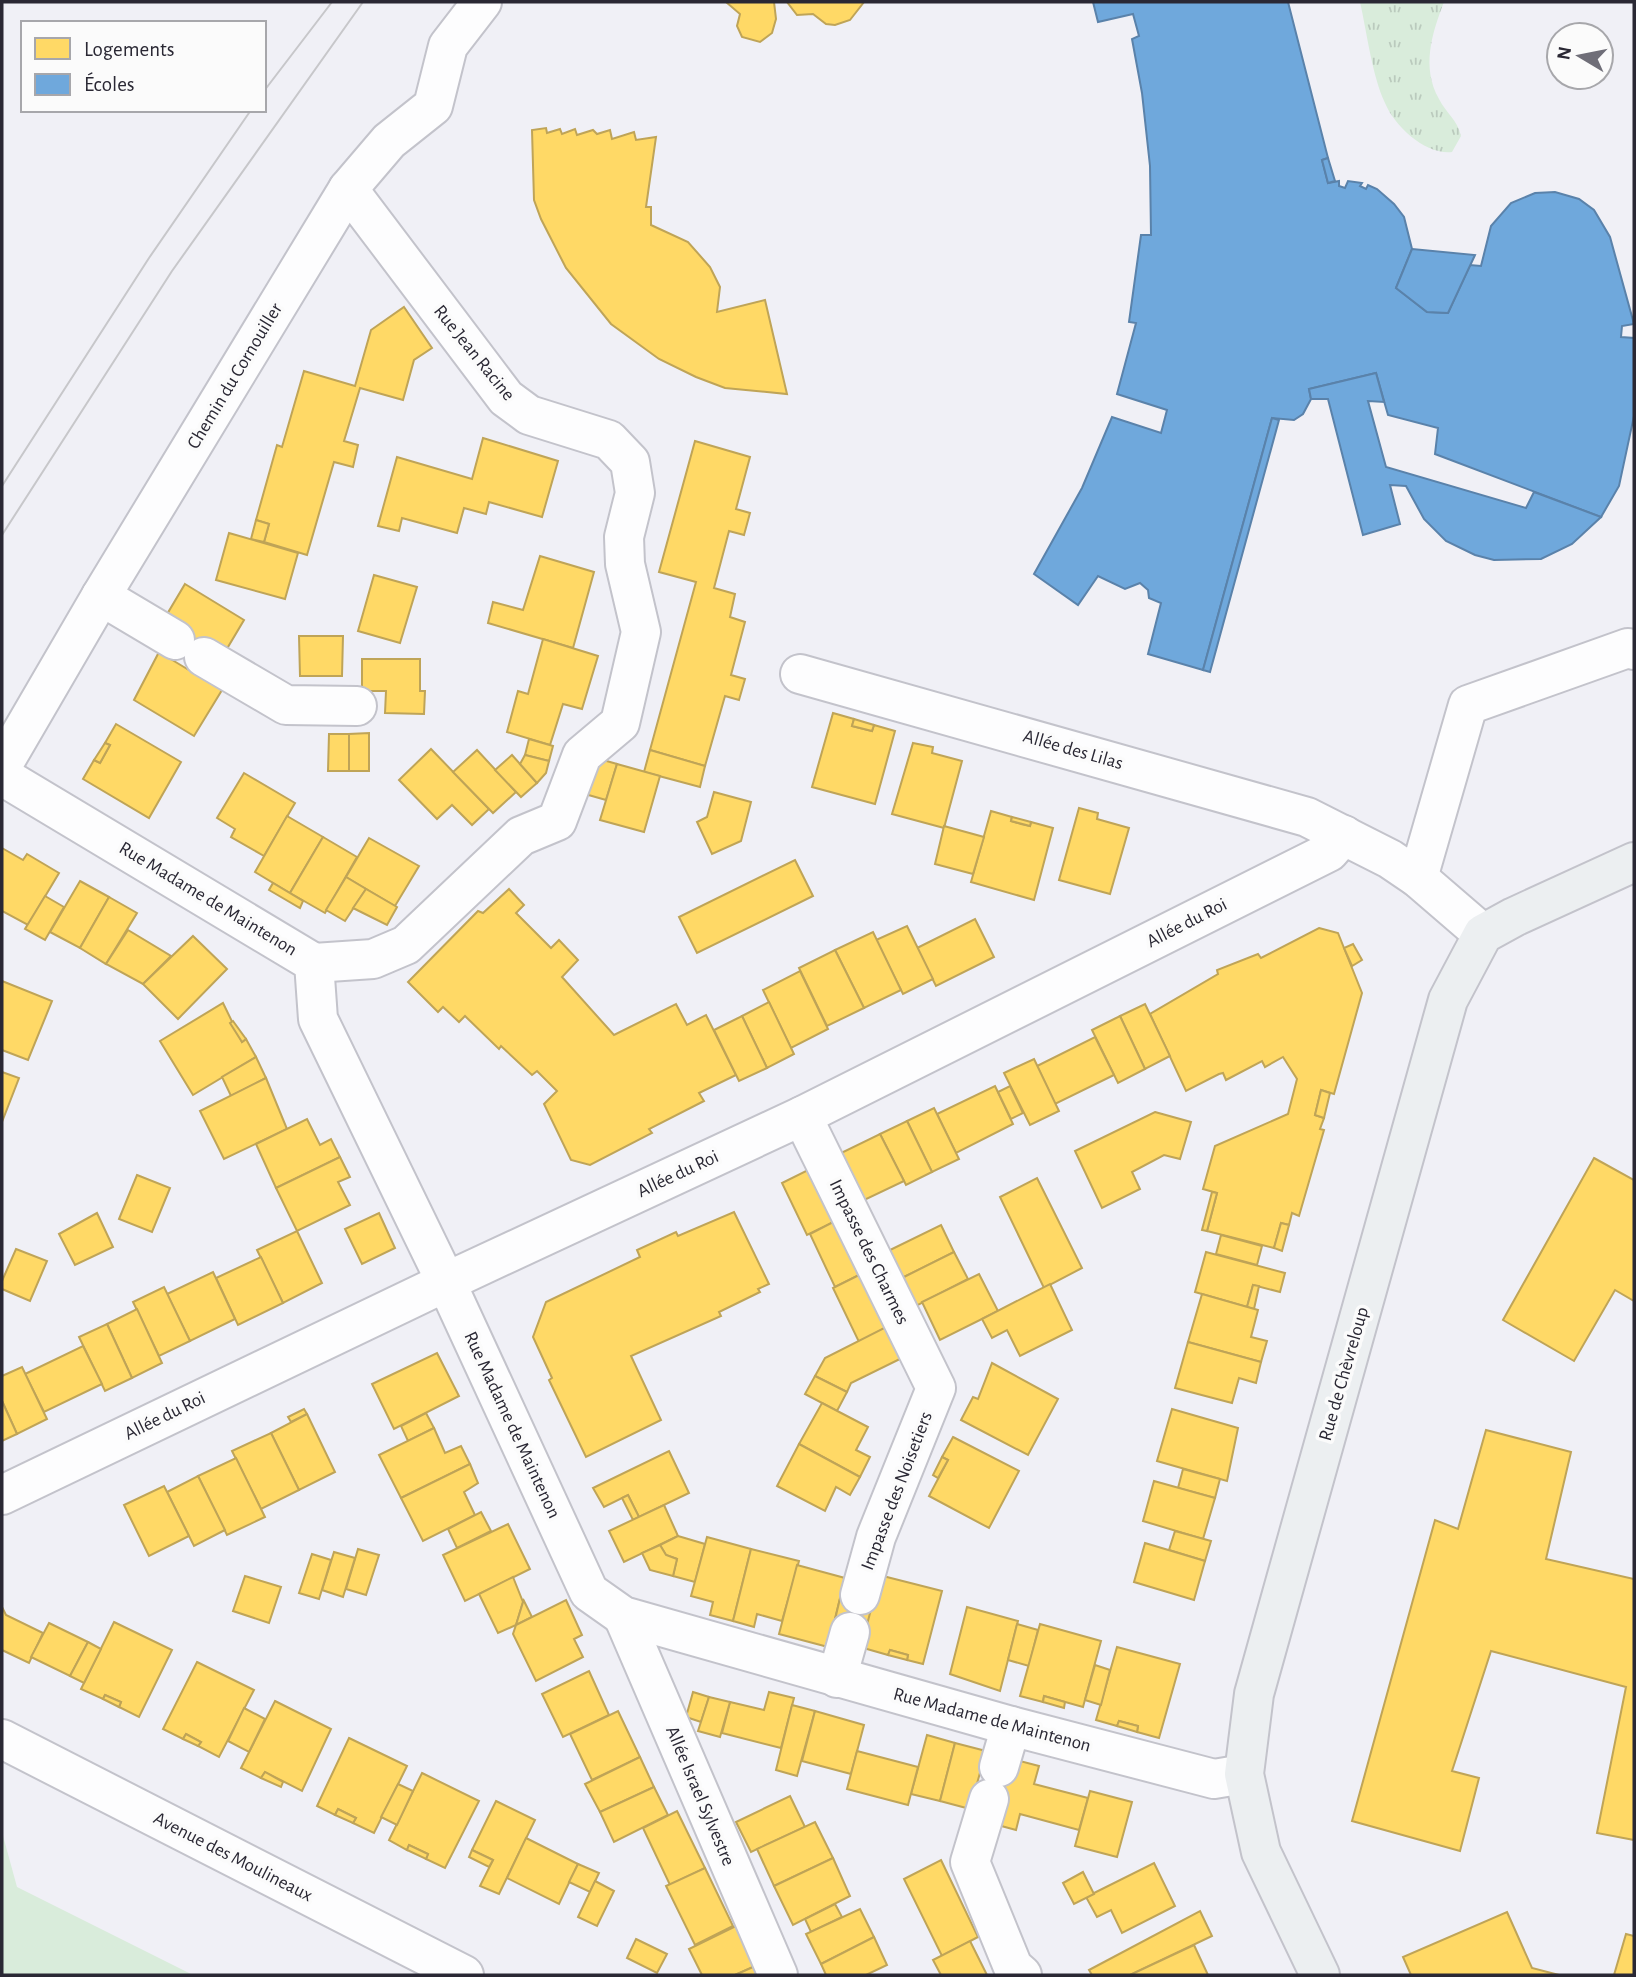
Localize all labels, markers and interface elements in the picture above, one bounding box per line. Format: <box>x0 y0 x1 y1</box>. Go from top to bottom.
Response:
legend <box>21 21 266 112</box>
north arrow <box>1545 21 1615 91</box>
text: Logements <box>84 39 174 60</box>
text: N <box>1554 45 1575 61</box>
text: Écoles <box>84 72 135 95</box>
street label: Chemin du Cornouiller <box>184 300 286 452</box>
street label: Rue Jean Racine <box>430 302 518 404</box>
street label: Allée des Lilas <box>1021 727 1125 773</box>
street label: Rue Madame de Maintenon <box>116 838 300 960</box>
street label: Allée du Roi <box>1144 895 1230 951</box>
street label: Allée du Roi <box>634 1147 722 1201</box>
street label: Impasse des Charmes <box>826 1176 912 1328</box>
street label: Rue de Chèvreloup <box>1316 1305 1372 1443</box>
street label: Rue Madame de Maintenon <box>460 1329 564 1521</box>
street label: Allée du Roi <box>122 1388 208 1444</box>
street label: Impasse des Noisetiers <box>858 1409 936 1573</box>
street label: Rue Madame de Maintenon <box>891 1684 1093 1756</box>
street label: Allée Israel Sylvestre <box>662 1723 738 1869</box>
street label: Avenue des Moulineaux <box>150 1809 316 1905</box>

